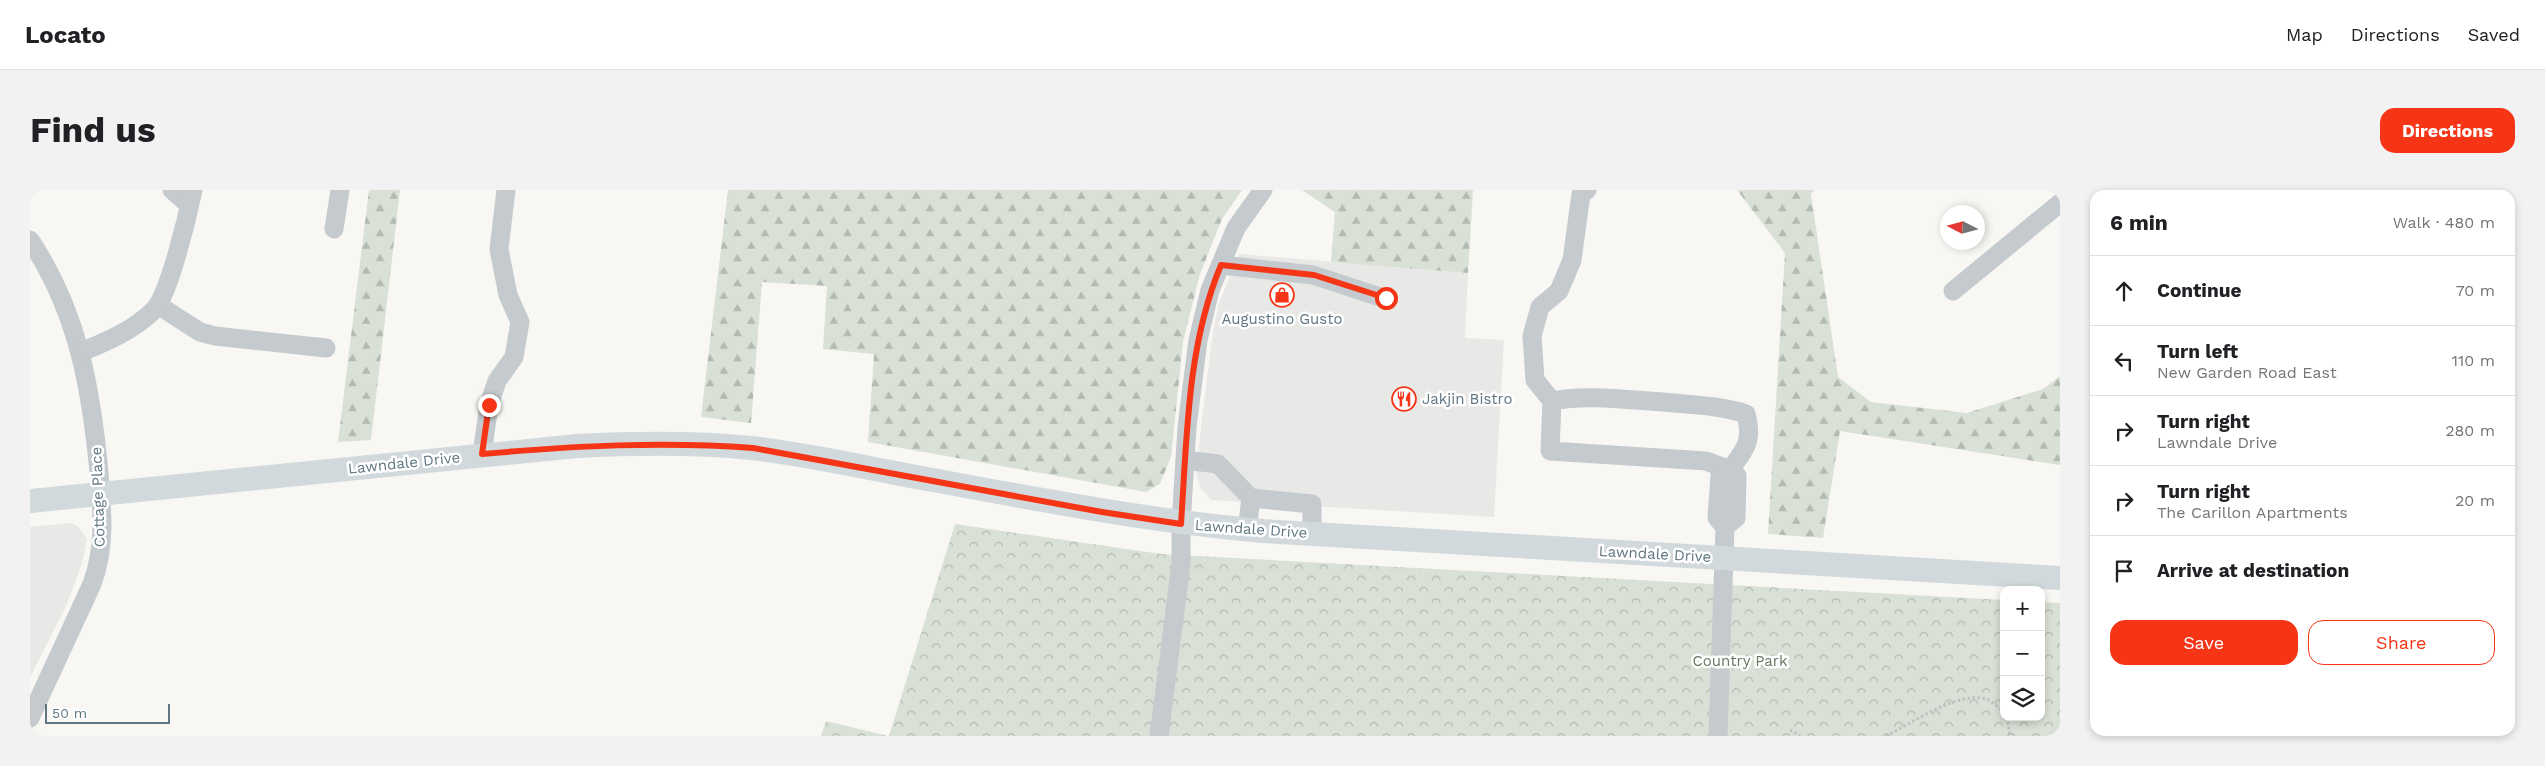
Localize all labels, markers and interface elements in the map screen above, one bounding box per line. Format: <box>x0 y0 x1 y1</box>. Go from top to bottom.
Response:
text: Locato <box>25 21 106 49</box>
text: Map <box>2286 24 2323 45</box>
text: Directions <box>2351 24 2440 45</box>
text: Saved <box>2468 24 2520 45</box>
button: Directions <box>2380 108 2515 153</box>
text: Find us <box>30 109 156 151</box>
north arrow <box>1940 205 1985 250</box>
text: 6 min <box>2110 210 2168 235</box>
text: Walk · 480 m <box>2393 213 2495 232</box>
icon: ahead <box>2110 277 2138 305</box>
text: Continue <box>2157 279 2241 302</box>
text: 70 m <box>2456 281 2495 300</box>
shop icon: Augustino Gusto <box>1269 282 1295 308</box>
route start <box>1375 287 1398 310</box>
place label: Augustino Gusto <box>1221 310 1343 328</box>
text: Turn left <box>2157 340 2238 363</box>
icon: left <box>2110 347 2138 375</box>
text: 110 m <box>2452 351 2495 370</box>
text: New Garden Road East <box>2157 363 2337 382</box>
restaurant icon: Jakjin Bistro <box>1391 386 1417 412</box>
place label: Jakjin Bistro <box>1422 390 1512 408</box>
route end <box>478 394 501 417</box>
text: Turn right <box>2157 410 2250 433</box>
icon: right <box>2110 417 2138 445</box>
text: 280 m <box>2445 421 2495 440</box>
text: Lawndale Drive <box>2157 433 2277 452</box>
street label: Cottage Place <box>87 447 109 547</box>
street label: Lawndale Drive <box>347 448 461 478</box>
text: Turn right <box>2157 480 2250 503</box>
icon: right <box>2110 487 2138 515</box>
text: 20 m <box>2455 491 2495 510</box>
text: The Carillon Apartments <box>2157 503 2348 522</box>
street label: Lawndale Drive <box>1194 516 1308 542</box>
street label: Lawndale Drive <box>1598 542 1712 566</box>
icon: arrive <box>2110 557 2138 585</box>
text: Arrive at destination <box>2157 559 2349 582</box>
map controls <box>2000 586 2045 721</box>
button: + <box>2000 586 2045 631</box>
button: Save <box>2110 620 2298 665</box>
button: Share <box>2308 620 2495 665</box>
button: − <box>2000 631 2045 676</box>
park label: Country Park <box>1693 652 1788 670</box>
button: layers <box>2000 676 2045 721</box>
scale bar <box>45 701 170 724</box>
text: 50 m <box>52 705 87 721</box>

